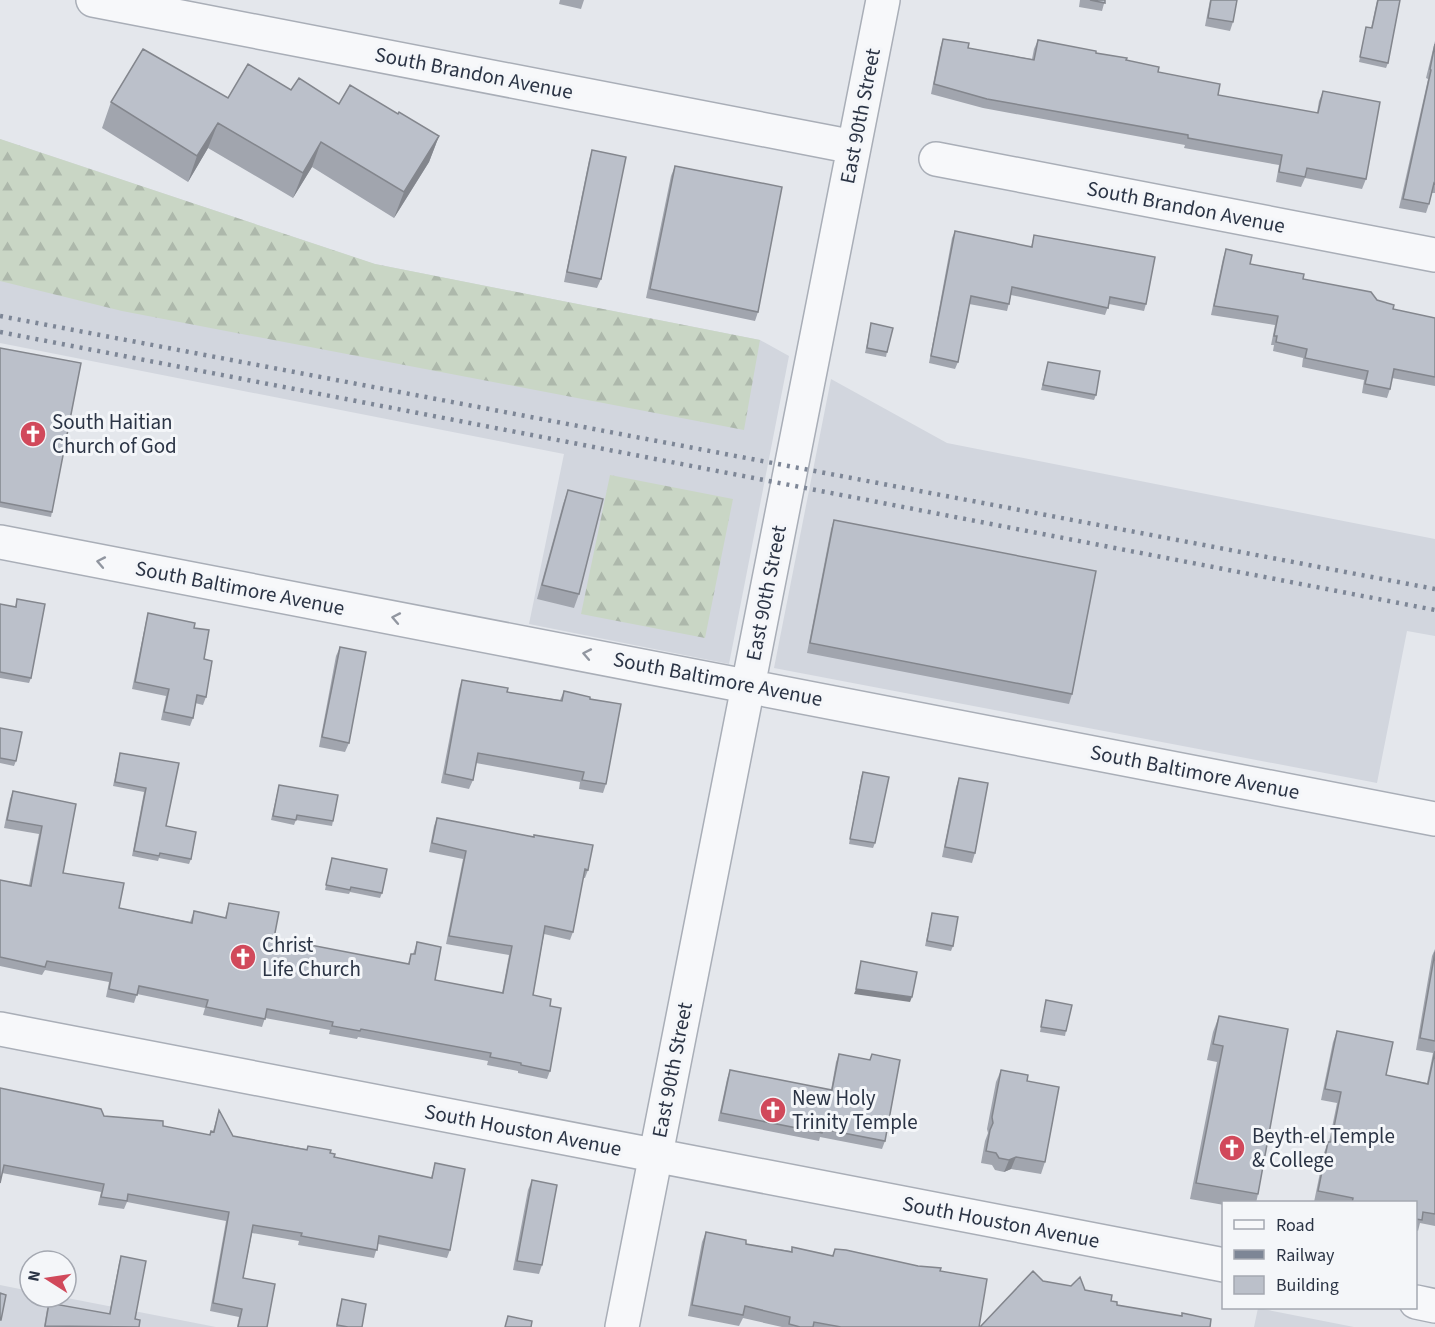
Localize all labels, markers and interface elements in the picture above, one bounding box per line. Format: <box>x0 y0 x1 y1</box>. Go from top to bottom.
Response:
street label: South Brandon Avenue <box>372 39 576 107</box>
street label: East 90th Street <box>832 46 888 186</box>
street label: South Brandon Avenue <box>1084 173 1288 241</box>
place label: South Haitian Church of God <box>52 407 177 461</box>
church icon: South Haitian Church of God <box>18 419 48 449</box>
street label: East 90th Street <box>738 523 794 663</box>
street label: South Baltimore Avenue <box>133 553 347 623</box>
one-way arrow <box>96 556 106 569</box>
one-way arrow <box>391 612 401 625</box>
street label: South Baltimore Avenue <box>611 644 825 714</box>
one-way arrow <box>582 648 592 661</box>
street label: South Baltimore Avenue <box>1088 737 1302 807</box>
place label: Christ Life Church <box>262 930 361 984</box>
church icon: Christ Life Church <box>228 942 258 972</box>
street label: East 90th Street <box>644 1000 700 1140</box>
place label: New Holy Trinity Temple <box>792 1083 918 1137</box>
church icon: New Holy Trinity Temple <box>758 1095 788 1125</box>
street label: South Houston Avenue <box>422 1096 624 1164</box>
place label: Beyth-el Temple & College <box>1252 1121 1395 1175</box>
church icon: Beyth-el Temple & College <box>1217 1133 1247 1163</box>
street label: South Houston Avenue <box>900 1188 1102 1256</box>
legend <box>1222 1201 1417 1309</box>
text: Road <box>1276 1213 1315 1238</box>
text: Railway <box>1276 1243 1335 1268</box>
north arrow <box>18 1249 78 1309</box>
text: N <box>22 1269 46 1284</box>
text: Building <box>1276 1273 1339 1298</box>

